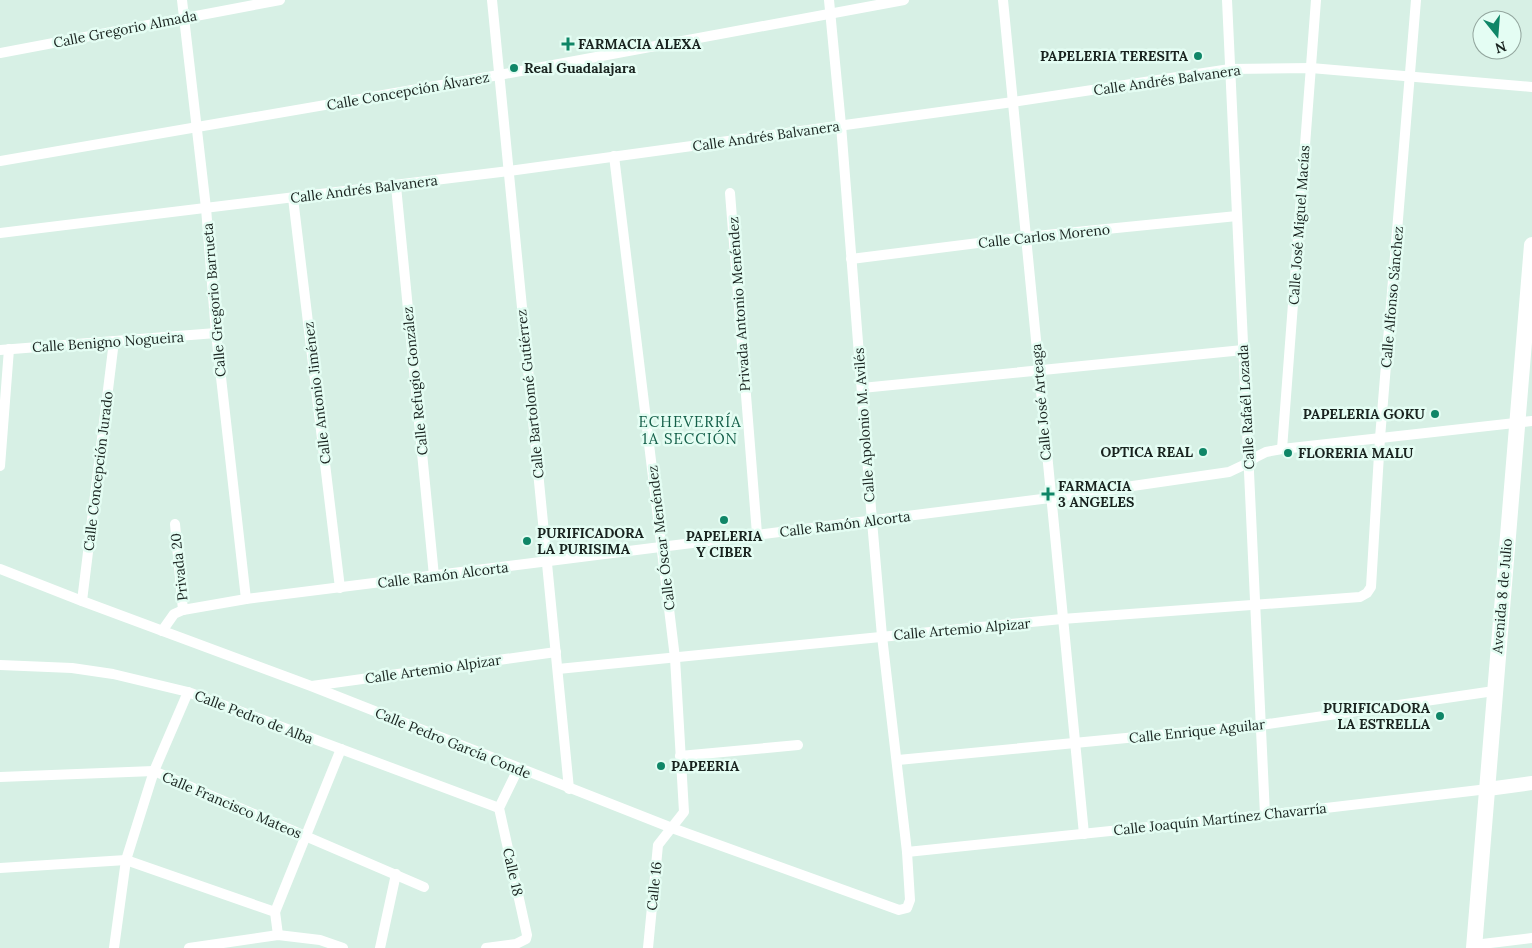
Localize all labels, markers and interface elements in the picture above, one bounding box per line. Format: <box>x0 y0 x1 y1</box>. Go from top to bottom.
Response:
street label: Calle Gregorio Almada <box>52 6 198 52</box>
north arrow <box>1472 10 1522 60</box>
place label: FARMACIA ALEXA <box>578 35 702 53</box>
text: N <box>1493 37 1509 58</box>
marker: FARMACIA ALEXA <box>562 38 574 50</box>
place label: PAPELERIA TERESITA <box>1040 47 1189 65</box>
marker: PAPELERIA TERESITA <box>1192 50 1204 62</box>
place label: Real Guadalajara <box>524 59 636 77</box>
street label: Calle Andrés Balvanera <box>1092 61 1242 99</box>
marker: Real Guadalajara <box>508 62 520 74</box>
street label: Calle Concepción Álvarez <box>325 68 491 114</box>
street label: Calle Andrés Balvanera <box>691 117 841 155</box>
street label: Calle José Miguel Macías <box>1284 145 1314 305</box>
street label: Calle Andrés Balvanera <box>289 171 439 207</box>
street label: Privada Antonio Menéndez <box>724 216 754 392</box>
street label: Calle Carlos Moreno <box>977 220 1111 252</box>
street label: Calle Gregorio Barrueta <box>198 222 230 378</box>
street label: Calle Alfonso Sánchez <box>1377 225 1407 369</box>
street label: Calle Refugio González <box>398 306 432 456</box>
street label: Calle Bartolomé Gutiérrez <box>512 308 548 480</box>
street label: Calle Antonio Jiménez <box>299 321 335 465</box>
street label: Calle Benigno Nogueira <box>31 328 185 356</box>
street label: Calle José Arteaga <box>1027 343 1055 461</box>
street label: Calle Rafaél Lozada <box>1234 344 1258 470</box>
street label: Calle Apolonio M. Avilés <box>850 347 878 503</box>
street label: Calle Concepción Jurado <box>79 390 117 552</box>
place label: PAPELERIA GOKU <box>1303 405 1425 423</box>
marker: PAPELERIA GOKU <box>1429 408 1441 420</box>
district label: ECHEVERRÍA 1A SECCIÓN <box>638 412 742 448</box>
place label: OPTICA REAL <box>1100 443 1194 461</box>
place label: FLORERIA MALU <box>1298 444 1414 462</box>
marker: OPTICA REAL <box>1197 446 1209 458</box>
marker: FLORERIA MALU <box>1282 447 1294 459</box>
street label: Calle Óscar Menéndez <box>643 464 679 612</box>
place label: FARMACIA 3 ANGELES <box>1058 477 1134 511</box>
marker: FARMACIA 3 ANGELES <box>1042 488 1054 500</box>
street label: Calle Ramón Alcorta <box>779 507 911 541</box>
marker: PAPELERIA Y CIBER <box>718 514 730 526</box>
place label: PURIFICADORA LA PURISIMA <box>537 524 645 558</box>
place label: PAPELERIA Y CIBER <box>686 527 763 561</box>
street label: Privada 20 <box>166 532 192 602</box>
marker: PURIFICADORA LA PURISIMA <box>521 535 533 547</box>
street label: Avenida 8 de Julio <box>1488 538 1516 655</box>
street label: Calle Ramón Alcorta <box>377 558 509 592</box>
street label: Calle Artemio Alpizar <box>893 614 1031 644</box>
street label: Calle Artemio Alpizar <box>364 651 502 687</box>
street label: Calle Pedro de Alba <box>192 686 316 748</box>
place label: PURIFICADORA LA ESTRELLA <box>1323 699 1431 733</box>
street label: Calle Pedro García Conde <box>372 703 534 783</box>
marker: PURIFICADORA LA ESTRELLA <box>1434 710 1446 722</box>
street label: Calle Enrique Aguilar <box>1128 715 1266 747</box>
place label: PAPEERIA <box>671 757 740 775</box>
marker: PAPEERIA <box>655 760 667 772</box>
street label: Calle Francisco Mateos <box>160 767 304 843</box>
street label: Calle Joaquín Martínez Chavarría <box>1113 799 1327 839</box>
street label: Calle 18 <box>499 846 527 898</box>
street label: Calle 16 <box>642 861 666 911</box>

